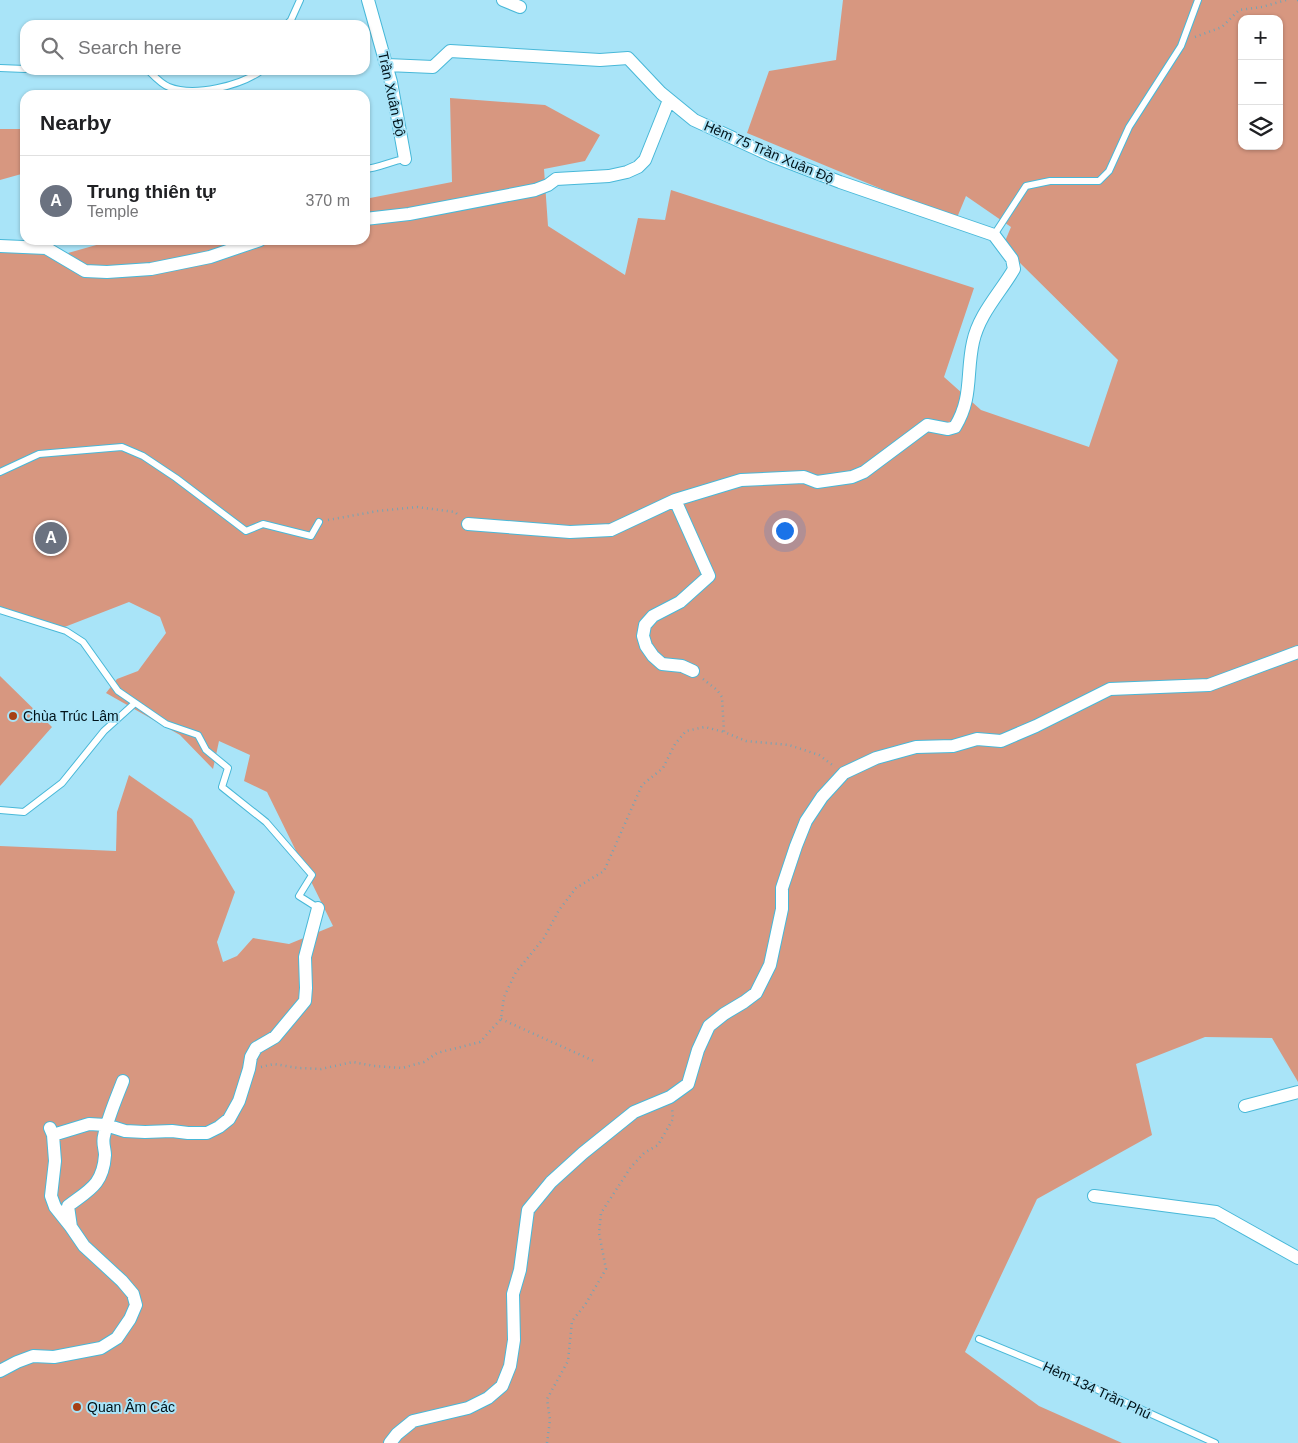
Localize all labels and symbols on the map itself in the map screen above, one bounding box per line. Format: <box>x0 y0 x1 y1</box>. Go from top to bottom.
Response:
street label: Trần Xuân Độ <box>375 50 409 138</box>
street label: Hẻm 75 Trần Xuân Độ <box>702 117 836 187</box>
your location <box>772 518 798 544</box>
pin: A <box>35 519 67 557</box>
place label: Chùa Trúc Lâm <box>23 708 119 724</box>
marker: Chùa Trúc Lâm <box>7 710 19 722</box>
street label: Hẻm 134 Trần Phú <box>1040 1358 1154 1422</box>
place label: Quan Âm Các <box>87 1399 175 1415</box>
marker: Quan Âm Các <box>71 1401 83 1413</box>

